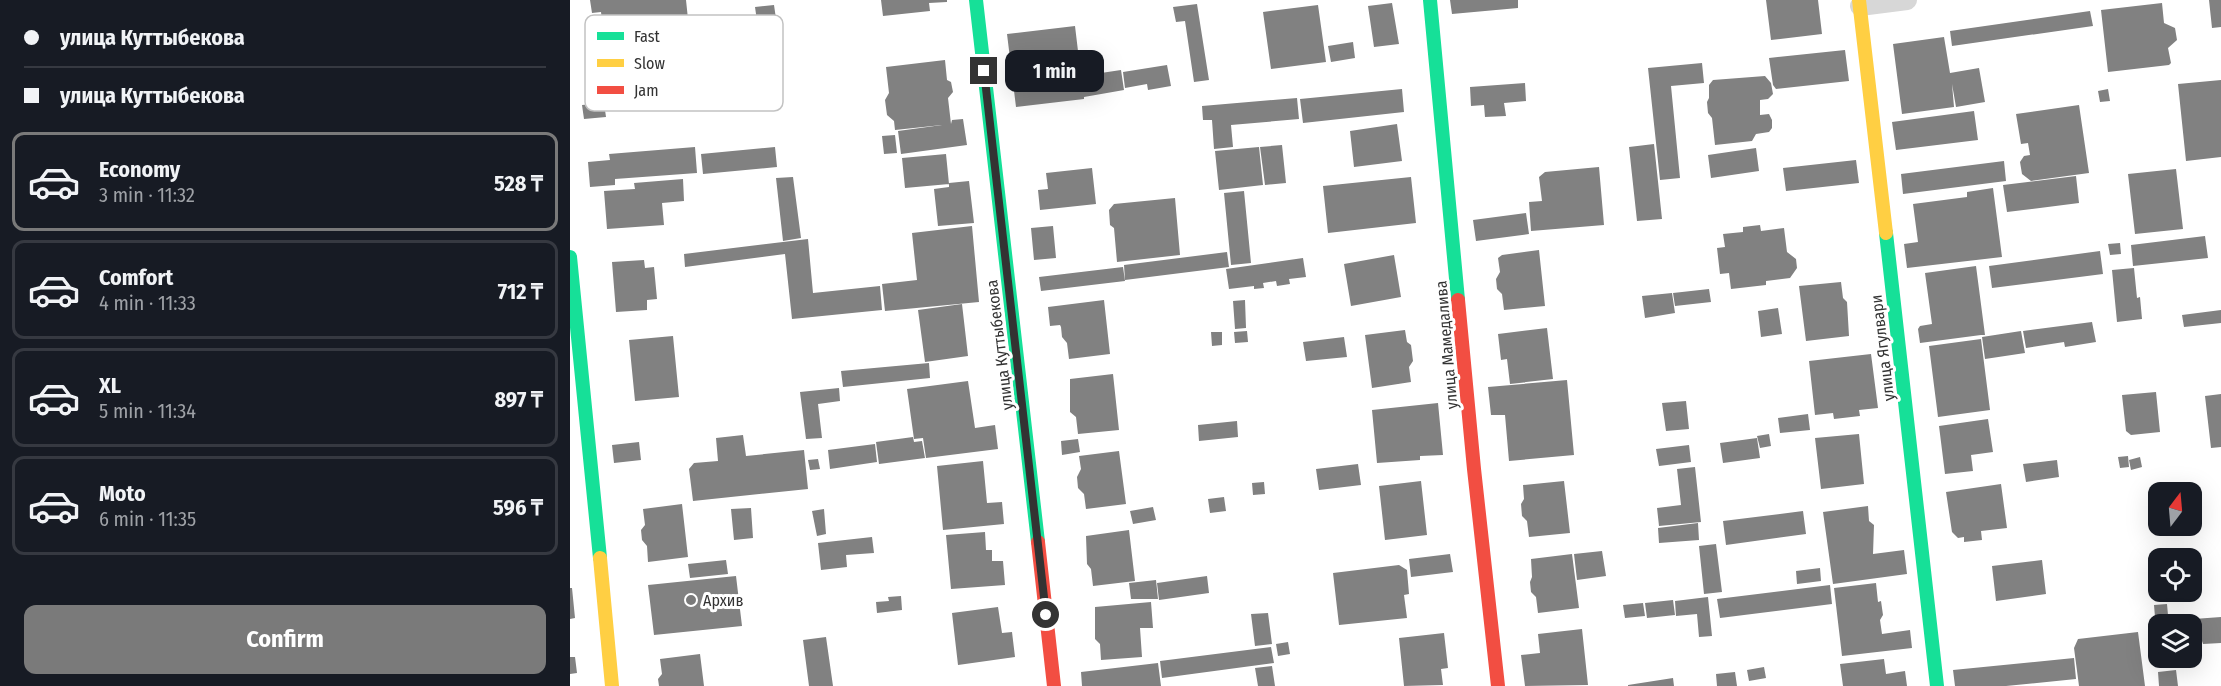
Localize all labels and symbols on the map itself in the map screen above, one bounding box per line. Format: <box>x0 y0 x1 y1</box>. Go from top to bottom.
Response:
legend <box>585 15 783 111</box>
text: Fast <box>634 27 661 46</box>
callout: 1 min <box>1005 50 1104 92</box>
text: Slow <box>634 54 665 73</box>
route end <box>970 57 997 84</box>
text: Jam <box>634 81 659 100</box>
street label: улица Куттыбекова <box>982 279 1017 411</box>
street label: улица Мамедалива <box>1431 280 1462 410</box>
street label: улица Ягулвари <box>1867 294 1898 402</box>
north arrow <box>2148 482 2202 536</box>
place label: Архив <box>703 591 743 610</box>
marker: Архив <box>684 593 698 607</box>
route start <box>1032 601 1059 628</box>

